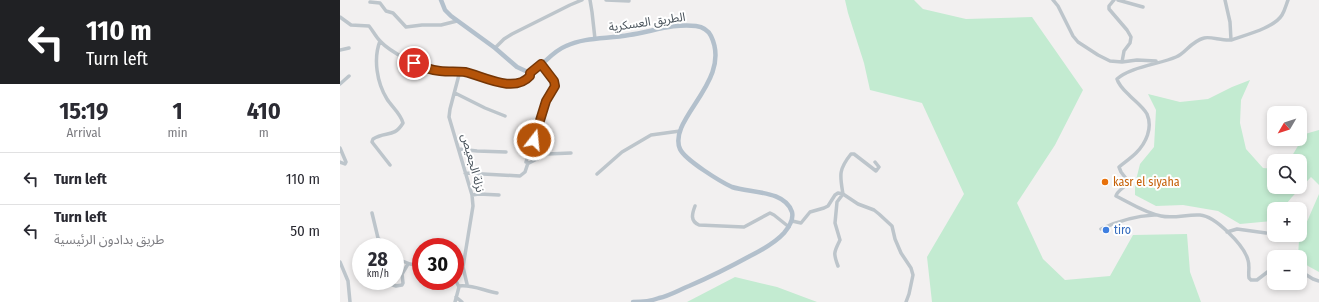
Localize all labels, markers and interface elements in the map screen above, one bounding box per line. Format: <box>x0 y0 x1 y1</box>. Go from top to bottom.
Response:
street label: الطريق العسكرية <box>608 10 687 35</box>
text: 110 m <box>86 14 152 47</box>
icon: left <box>20 16 72 68</box>
pin <box>397 46 431 80</box>
text: Turn left <box>86 48 148 70</box>
icon: arrive <box>403 52 425 74</box>
text: 15:19 <box>59 97 108 125</box>
text: 1 <box>173 97 183 125</box>
text: 410 <box>247 97 281 125</box>
north arrow <box>1267 106 1307 146</box>
map controls <box>1267 106 1307 290</box>
position arrow <box>513 119 555 161</box>
text: Arrival <box>67 125 101 140</box>
text: min <box>168 125 188 140</box>
text: m <box>259 125 269 140</box>
street label: نزلة الجعيص <box>458 132 488 194</box>
button: search <box>1267 154 1307 194</box>
icon: left <box>20 168 42 190</box>
text: Turn left <box>54 170 107 188</box>
text: 110 m <box>286 170 320 188</box>
place label: kasr el siyaha <box>1113 175 1180 189</box>
marker: kasr el siyaha <box>1100 177 1110 187</box>
button: + <box>1267 202 1307 242</box>
text: Turn left <box>54 208 107 226</box>
icon: left <box>20 220 42 242</box>
text: 50 m <box>290 222 320 240</box>
place label: tiro <box>1114 223 1131 237</box>
marker: tiro <box>1101 225 1111 235</box>
text: طريق بدادون الرئيسية <box>54 232 164 247</box>
speed limit sign: 30 <box>412 238 464 290</box>
text: 28 <box>368 247 388 271</box>
button: − <box>1267 250 1307 290</box>
text: km/h <box>367 268 389 280</box>

